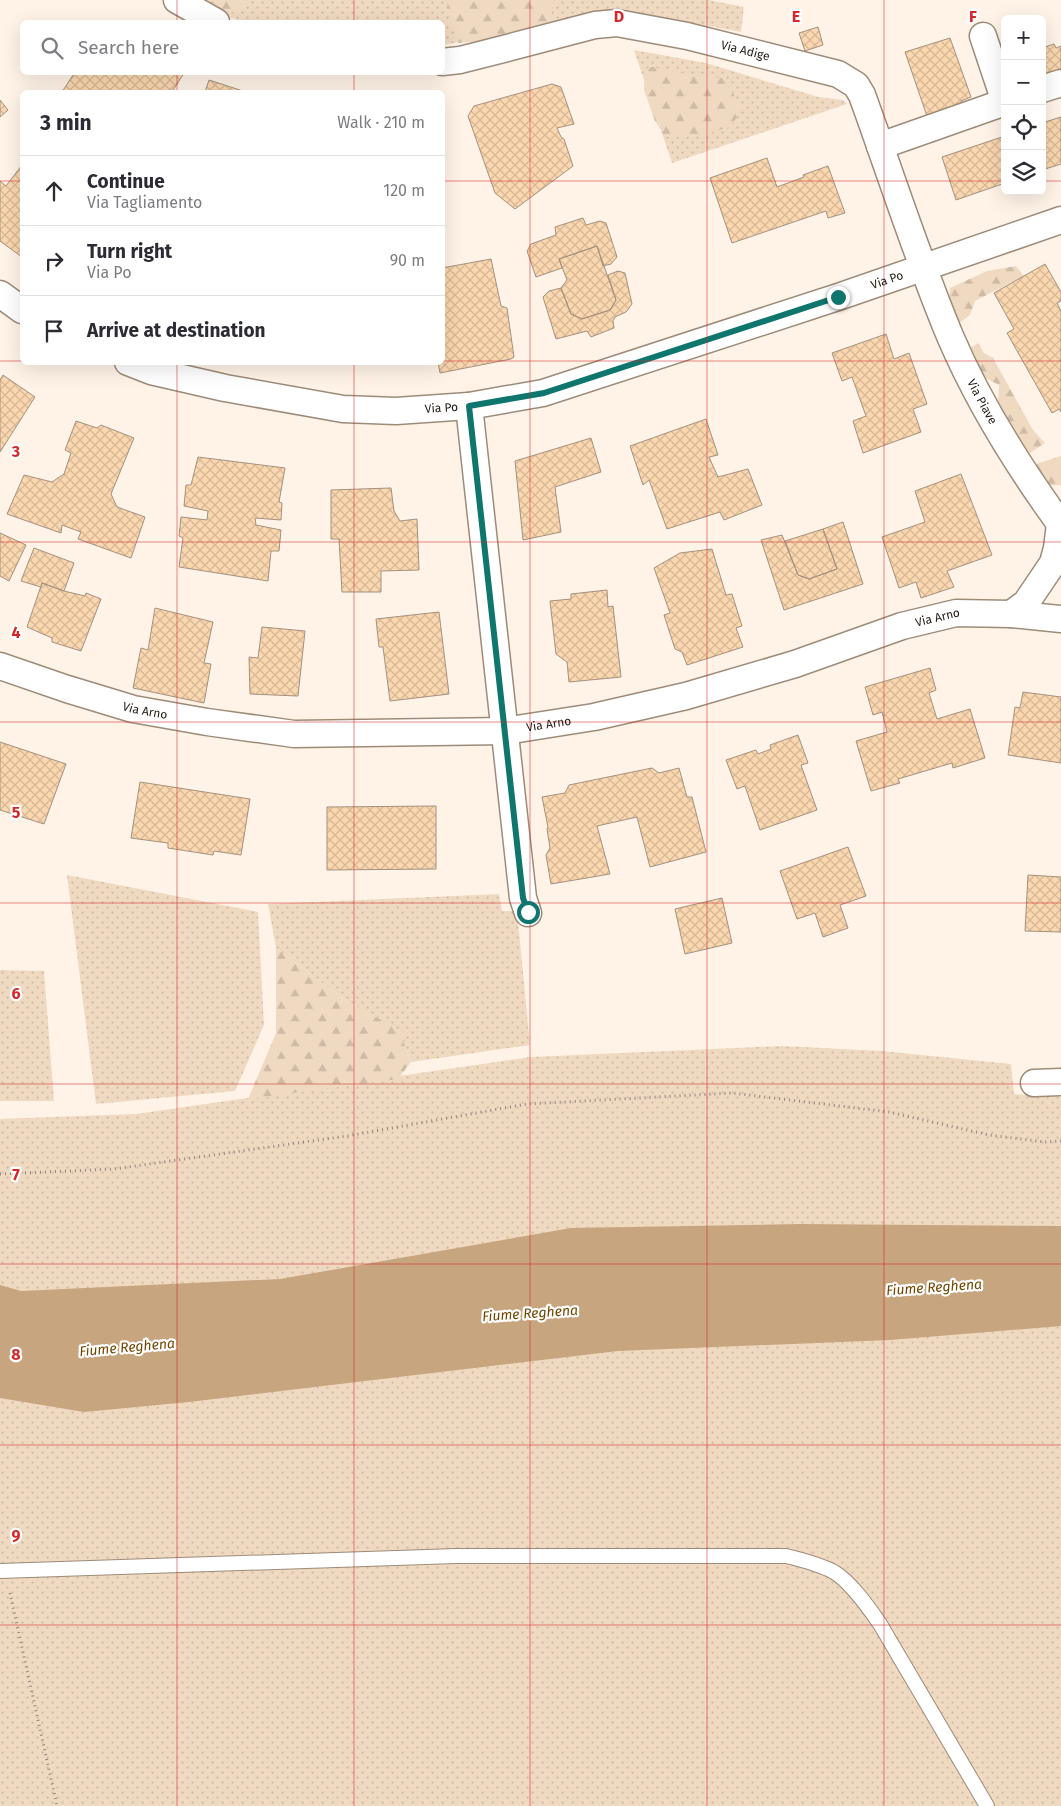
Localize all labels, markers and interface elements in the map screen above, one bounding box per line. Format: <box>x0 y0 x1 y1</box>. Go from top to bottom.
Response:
text: D <box>614 7 624 26</box>
text: E <box>792 7 800 26</box>
text: F <box>969 7 977 26</box>
map controls <box>1001 15 1046 195</box>
button: + <box>1001 15 1046 60</box>
search box <box>20 20 445 75</box>
icon: search <box>38 34 66 62</box>
text: Search here <box>78 36 179 59</box>
street label: Via Adige <box>719 38 771 64</box>
button: − <box>1001 60 1046 105</box>
button: locate <box>1001 105 1046 150</box>
text: 3 min <box>40 110 92 136</box>
text: Walk · 210 m <box>337 113 425 132</box>
button: layers <box>1001 150 1046 195</box>
text: Continue <box>87 170 165 193</box>
icon: ahead <box>40 177 68 205</box>
text: 120 m <box>383 181 425 200</box>
text: Via Tagliamento <box>87 193 202 212</box>
text: Turn right <box>87 240 172 263</box>
icon: right <box>40 247 68 275</box>
text: 90 m <box>390 251 425 270</box>
text: Via Po <box>87 263 132 282</box>
street label: Via Po <box>869 268 905 292</box>
route end <box>827 286 850 309</box>
icon: arrive <box>40 317 68 345</box>
text: Arrive at destination <box>87 319 266 342</box>
street label: Via Piave <box>964 377 1000 427</box>
street label: Via Po <box>424 400 459 416</box>
text: 3 <box>11 442 20 461</box>
street label: Via Arno <box>914 606 960 630</box>
text: 4 <box>11 623 21 642</box>
street label: Via Arno <box>121 699 169 722</box>
street label: Via Arno <box>525 714 572 735</box>
text: 5 <box>12 803 21 822</box>
route start <box>517 901 540 924</box>
text: 6 <box>11 984 21 1003</box>
text: 7 <box>12 1165 20 1184</box>
water label: Fiume Reghena <box>886 1276 983 1299</box>
water label: Fiume Reghena <box>482 1302 579 1325</box>
water label: Fiume Reghena <box>79 1335 176 1360</box>
text: 8 <box>11 1345 21 1364</box>
text: 9 <box>12 1526 21 1545</box>

